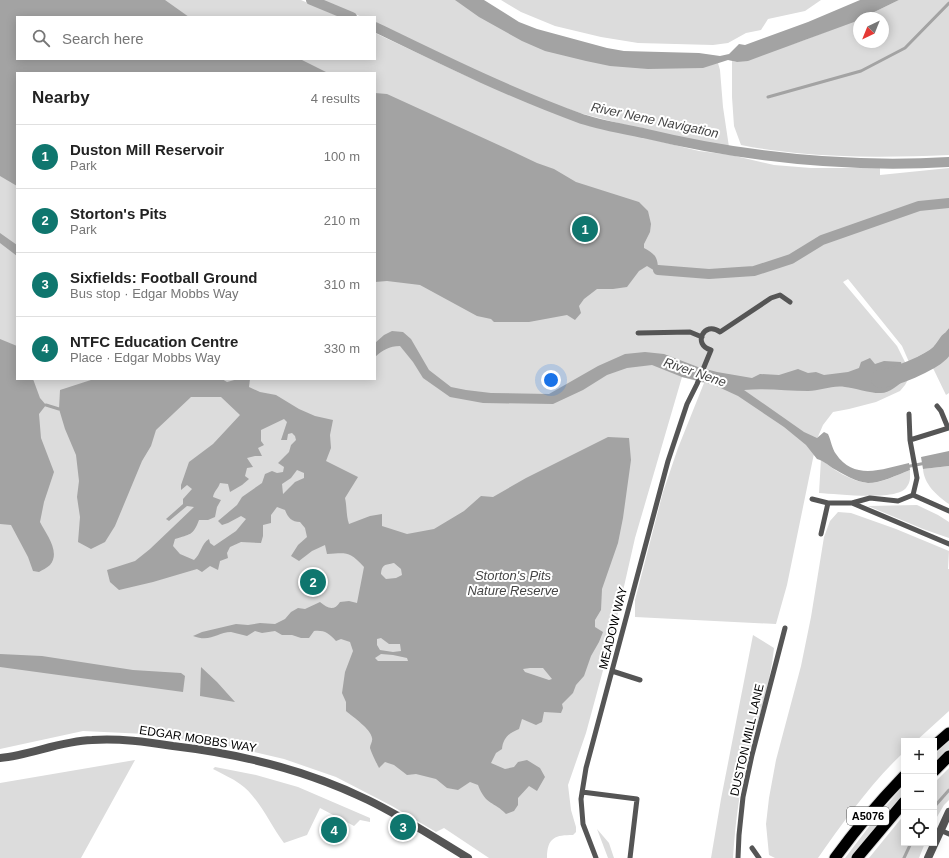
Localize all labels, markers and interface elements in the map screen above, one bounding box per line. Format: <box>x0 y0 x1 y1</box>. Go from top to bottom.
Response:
north arrow <box>853 12 889 48</box>
search box <box>16 16 376 60</box>
icon: search <box>30 27 52 49</box>
text: Search here <box>62 30 144 47</box>
text: Nearby <box>32 88 90 107</box>
text: 4 results <box>311 91 360 106</box>
water label: River Nene Navigation <box>590 99 720 141</box>
text: Duston Mill Reservoir <box>70 141 224 158</box>
text: 1 <box>41 149 49 164</box>
text: 100 m <box>324 149 360 164</box>
text: Park <box>70 158 97 173</box>
text: Storton's Pits <box>70 205 167 222</box>
text: 2 <box>41 213 49 228</box>
text: 210 m <box>324 213 360 228</box>
pin: 1 <box>572 214 598 244</box>
text: Park <box>70 222 97 237</box>
text: Sixfields: Football Ground <box>70 269 258 286</box>
text: 3 <box>41 277 49 292</box>
text: 310 m <box>324 277 360 292</box>
text: Bus stop · Edgar Mobbs Way <box>70 286 239 301</box>
text: NTFC Education Centre <box>70 333 238 350</box>
text: 4 <box>41 341 49 356</box>
text: 330 m <box>324 341 360 356</box>
text: Place · Edgar Mobbs Way <box>70 350 221 365</box>
water label: River Nene <box>662 354 728 390</box>
your location <box>541 370 561 390</box>
pin: 2 <box>300 567 326 597</box>
water label: Storton's Pits Nature Reserve <box>467 568 559 598</box>
street label: MEADOW WAY <box>596 585 630 671</box>
street label: DUSTON MILL LANE <box>727 683 767 797</box>
street label: EDGAR MOBBS WAY <box>138 723 258 755</box>
map controls <box>901 738 937 846</box>
button: + <box>901 738 937 774</box>
button: − <box>901 774 937 810</box>
road number: A5076 <box>847 807 889 825</box>
button: locate <box>901 810 937 846</box>
pin: 3 <box>390 812 416 842</box>
pin: 4 <box>321 815 347 845</box>

